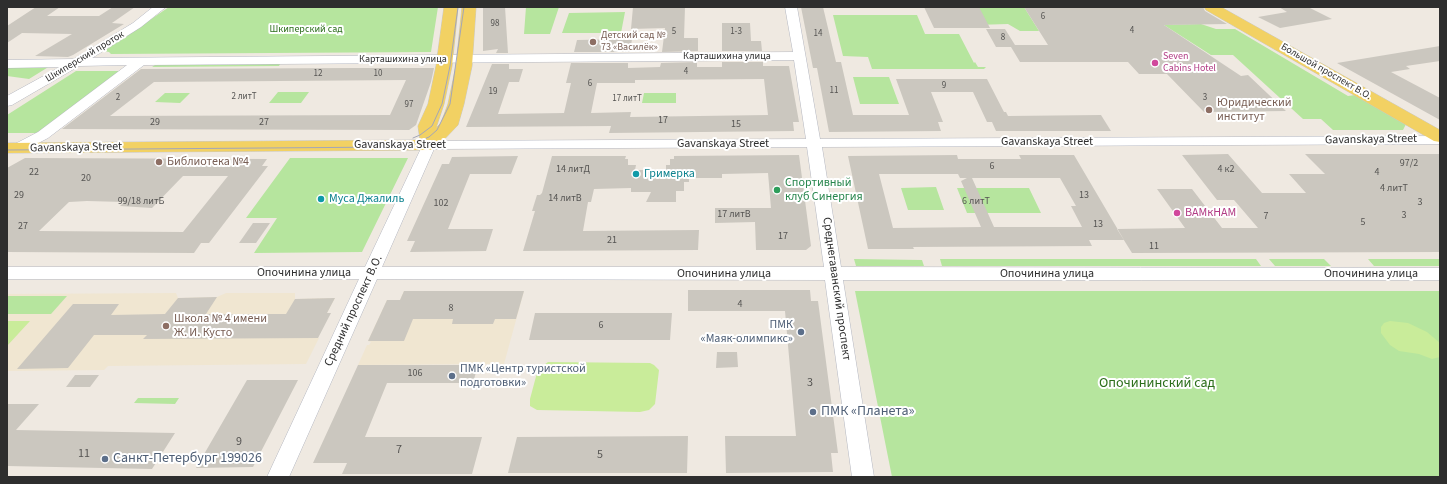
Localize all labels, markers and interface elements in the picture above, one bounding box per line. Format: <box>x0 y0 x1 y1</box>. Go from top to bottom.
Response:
house number: 6 <box>1041 12 1045 22</box>
house number: 98 <box>491 19 499 29</box>
park label: Шкиперский сад <box>269 24 343 36</box>
house number: 4 <box>1130 26 1134 36</box>
house number: 5 <box>672 27 676 37</box>
house number: 1-3 <box>730 27 742 37</box>
street label: Шкиперский проток <box>44 29 126 85</box>
house number: 14 <box>814 29 822 39</box>
place label: Детский сад № 73 «Василёк» <box>601 30 665 54</box>
house number: 8 <box>1001 33 1005 43</box>
marker: Детский сад № 73 «Василёк» <box>588 37 598 47</box>
street label: Большой проспект В.О. <box>1279 41 1373 103</box>
street label: Карташихина улица <box>683 51 771 63</box>
place label: Seven Cabins Hotel <box>1163 51 1216 74</box>
street label: Карташихина улица <box>359 54 447 66</box>
marker: Seven Cabins Hotel <box>1150 58 1160 68</box>
house number: 4 <box>684 67 688 77</box>
house number: 12 <box>314 69 322 79</box>
house number: 10 <box>374 69 382 79</box>
house number: 6 <box>588 79 592 89</box>
house number: 9 <box>942 81 946 91</box>
house number: 11 <box>830 86 838 96</box>
house number: 19 <box>489 87 497 97</box>
house number: 2 литТ <box>232 92 256 102</box>
house number: 2 <box>116 93 120 103</box>
house number: 3 <box>1203 93 1207 103</box>
house number: 17 литТ <box>612 94 642 104</box>
place label: Юридический институт <box>1217 96 1292 124</box>
house number: 97 <box>405 100 413 110</box>
marker: Юридический институт <box>1204 105 1214 115</box>
house number: 17 <box>658 115 668 127</box>
house number: 29 <box>150 117 160 129</box>
house number: 27 <box>259 117 269 129</box>
house number: 15 <box>731 119 741 131</box>
street label: Gavanskaya Street <box>1325 132 1417 148</box>
street label: Gavanskaya Street <box>1001 135 1093 149</box>
street label: Gavanskaya Street <box>677 137 769 151</box>
street label: Gavanskaya Street <box>354 138 446 152</box>
street label: Gavanskaya Street <box>30 140 122 156</box>
place label: Библиотека №4 <box>167 155 249 169</box>
marker: Библиотека №4 <box>154 157 164 167</box>
house number: 97/2 <box>1400 158 1418 170</box>
house number: 6 <box>990 161 994 173</box>
house number: 14 литД <box>556 164 590 176</box>
house number: 4 к2 <box>1218 164 1234 176</box>
house number: 22 <box>29 167 39 179</box>
place label: Гримерка <box>644 167 695 181</box>
house number: 4 <box>1375 167 1379 179</box>
marker: Гримерка <box>631 169 641 179</box>
house number: 20 <box>81 173 91 185</box>
place label: Спортивный клуб Синергия <box>785 176 863 204</box>
house number: 4 литТ <box>1380 183 1408 195</box>
marker: Спортивный клуб Синергия <box>772 185 782 195</box>
house number: 29 <box>14 190 24 202</box>
house number: 13 <box>1079 190 1089 202</box>
place label: Муса Джалиль <box>329 192 404 206</box>
house number: 14 литВ <box>548 193 582 205</box>
marker: Муса Джалиль <box>316 194 326 204</box>
house number: 99/18 литБ <box>118 196 164 208</box>
house number: 6 литТ <box>962 196 990 208</box>
house number: 3 <box>1418 197 1422 209</box>
house number: 102 <box>434 198 448 210</box>
place label: ВАМкНАМ <box>1185 206 1236 220</box>
marker: ВАМкНАМ <box>1172 208 1182 218</box>
house number: 17 литВ <box>717 209 751 221</box>
house number: 3 <box>1402 210 1406 222</box>
house number: 7 <box>1264 211 1268 223</box>
street label: Среднегаванский проспект <box>819 216 853 362</box>
house number: 5 <box>1361 217 1365 229</box>
house number: 13 <box>1093 219 1103 231</box>
house number: 27 <box>18 221 28 233</box>
house number: 17 <box>778 231 788 243</box>
house number: 21 <box>607 235 617 247</box>
house number: 11 <box>1149 241 1159 253</box>
street label: Средний проспект В.О. <box>322 253 386 369</box>
street label: Опочинина улица <box>257 266 351 280</box>
street label: Опочинина улица <box>677 267 771 281</box>
street label: Опочинина улица <box>1000 267 1094 281</box>
street label: Опочинина улица <box>1324 267 1418 281</box>
house number: 4 <box>738 299 742 311</box>
house number: 8 <box>449 303 453 315</box>
place label: Школа № 4 имени Ж. И. Кусто <box>174 312 267 340</box>
place label: ПМК «Маяк-олимпикс» <box>700 318 793 346</box>
house number: 6 <box>599 320 603 332</box>
marker: Школа № 4 имени Ж. И. Кусто <box>161 321 171 331</box>
marker: ПМК «Маяк-олимпикс» <box>796 327 806 337</box>
place label: ПМК «Центр туристской подготовки» <box>460 362 586 390</box>
house number: 106 <box>408 368 422 380</box>
marker: ПМК «Центр туристской подготовки» <box>447 371 457 381</box>
house number: 3 <box>807 376 813 390</box>
park label: Опочининский сад <box>1099 376 1215 392</box>
place label: ПМК «Планета» <box>821 404 915 420</box>
marker: ПМК «Планета» <box>808 407 818 417</box>
house number: 9 <box>236 435 242 449</box>
house number: 7 <box>396 443 402 457</box>
house number: 11 <box>78 447 90 461</box>
house number: 5 <box>597 448 603 462</box>
place label: Санкт-Петербург 199026 <box>113 451 262 467</box>
marker: Санкт-Петербург 199026 <box>100 454 110 464</box>

